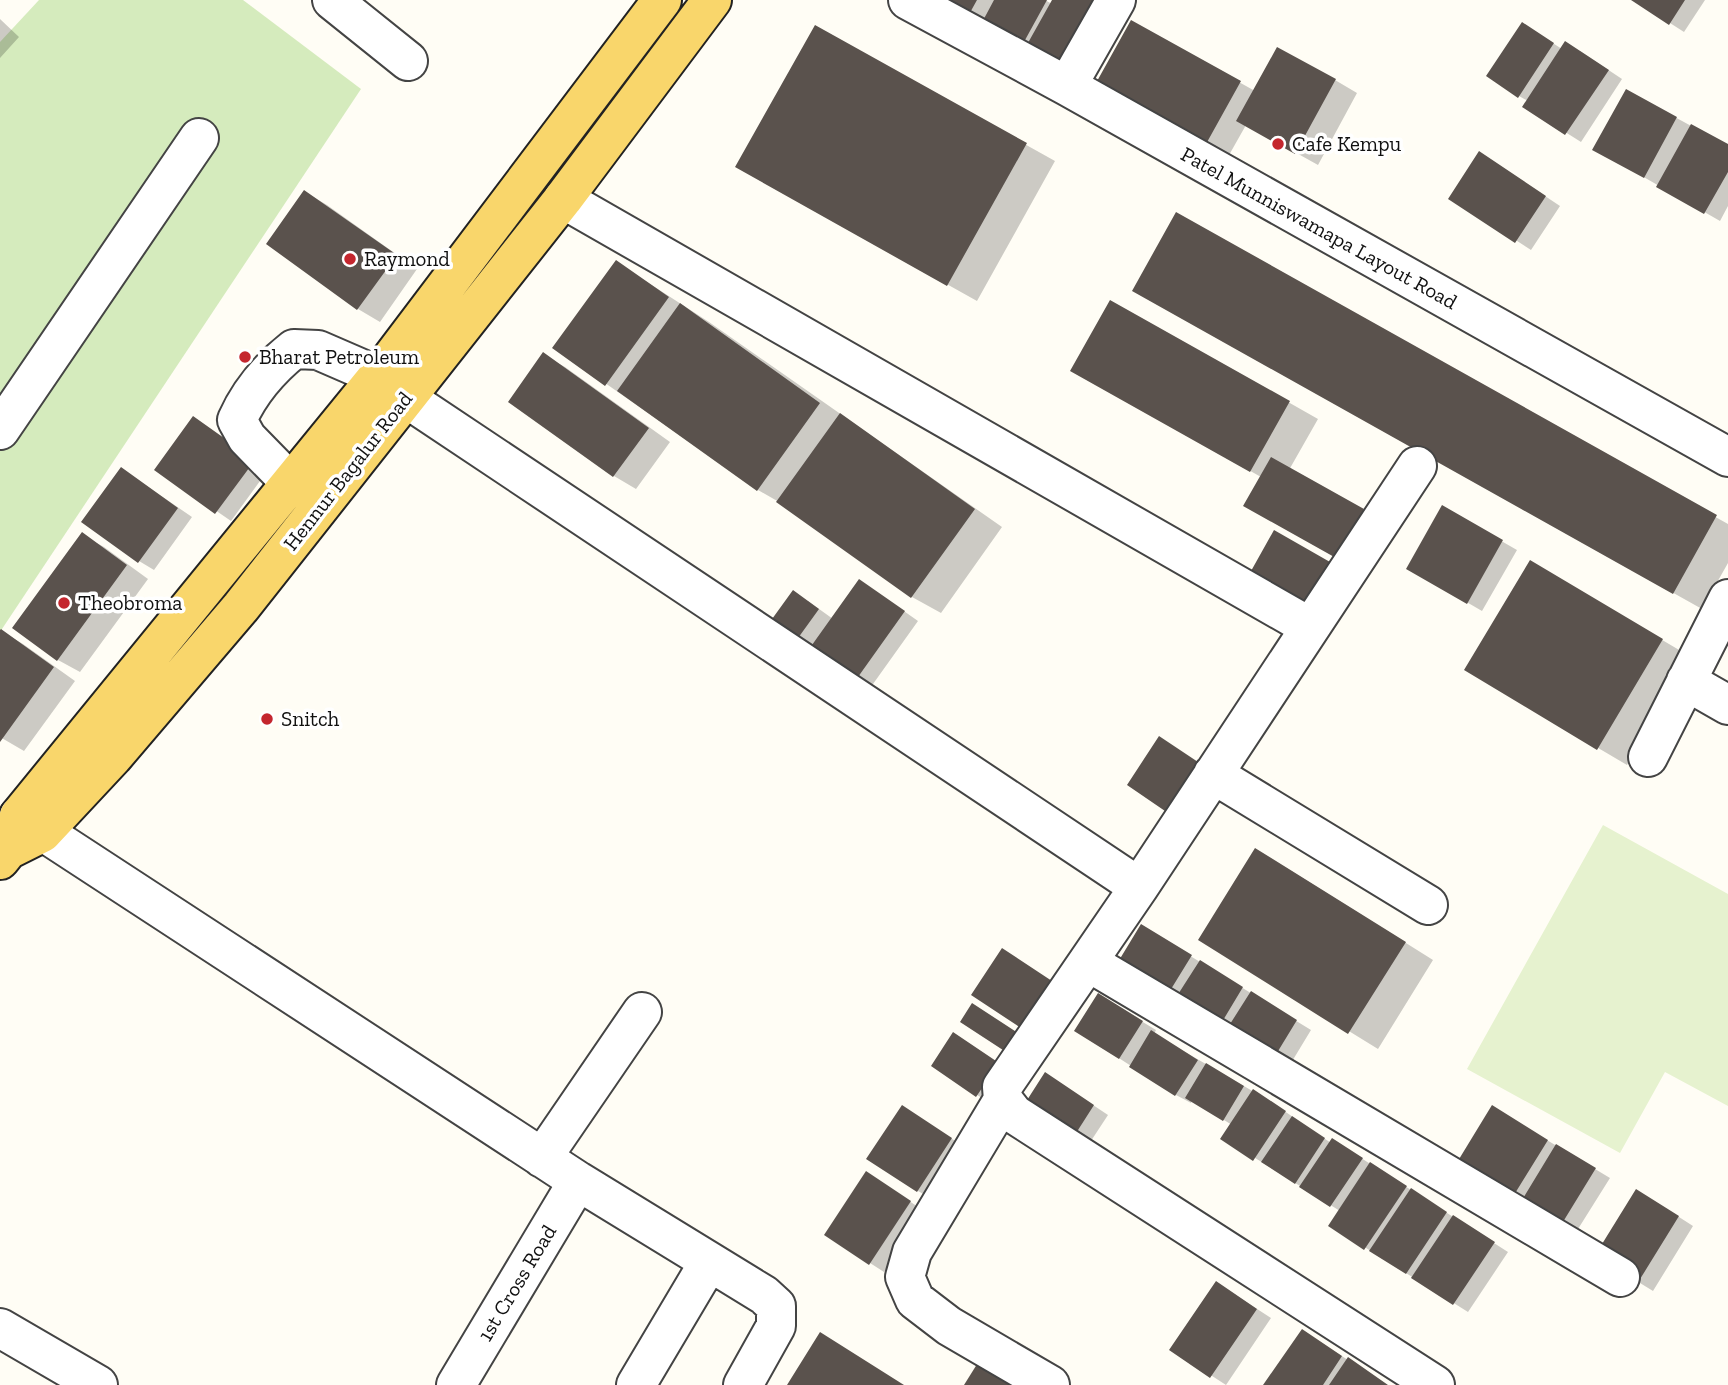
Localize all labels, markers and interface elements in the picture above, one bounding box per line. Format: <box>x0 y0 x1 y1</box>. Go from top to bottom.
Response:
place label: Cafe Kempu <box>1292 131 1402 156</box>
marker: Cafe Kempu <box>1270 136 1286 152</box>
street label: Patel Munniswamapa Layout Road <box>1177 141 1462 314</box>
place label: Raymond <box>364 246 450 271</box>
marker: Raymond <box>342 251 358 267</box>
place label: Bharat Petroleum <box>259 344 419 369</box>
marker: Bharat Petroleum <box>237 349 253 365</box>
street label: Hennur Bagalur Road <box>278 386 418 555</box>
place label: Theobroma <box>78 590 183 615</box>
marker: Theobroma <box>56 595 72 611</box>
place label: Snitch <box>281 706 340 731</box>
marker: Snitch <box>259 711 275 727</box>
street label: 1st Cross Road <box>472 1220 561 1345</box>

